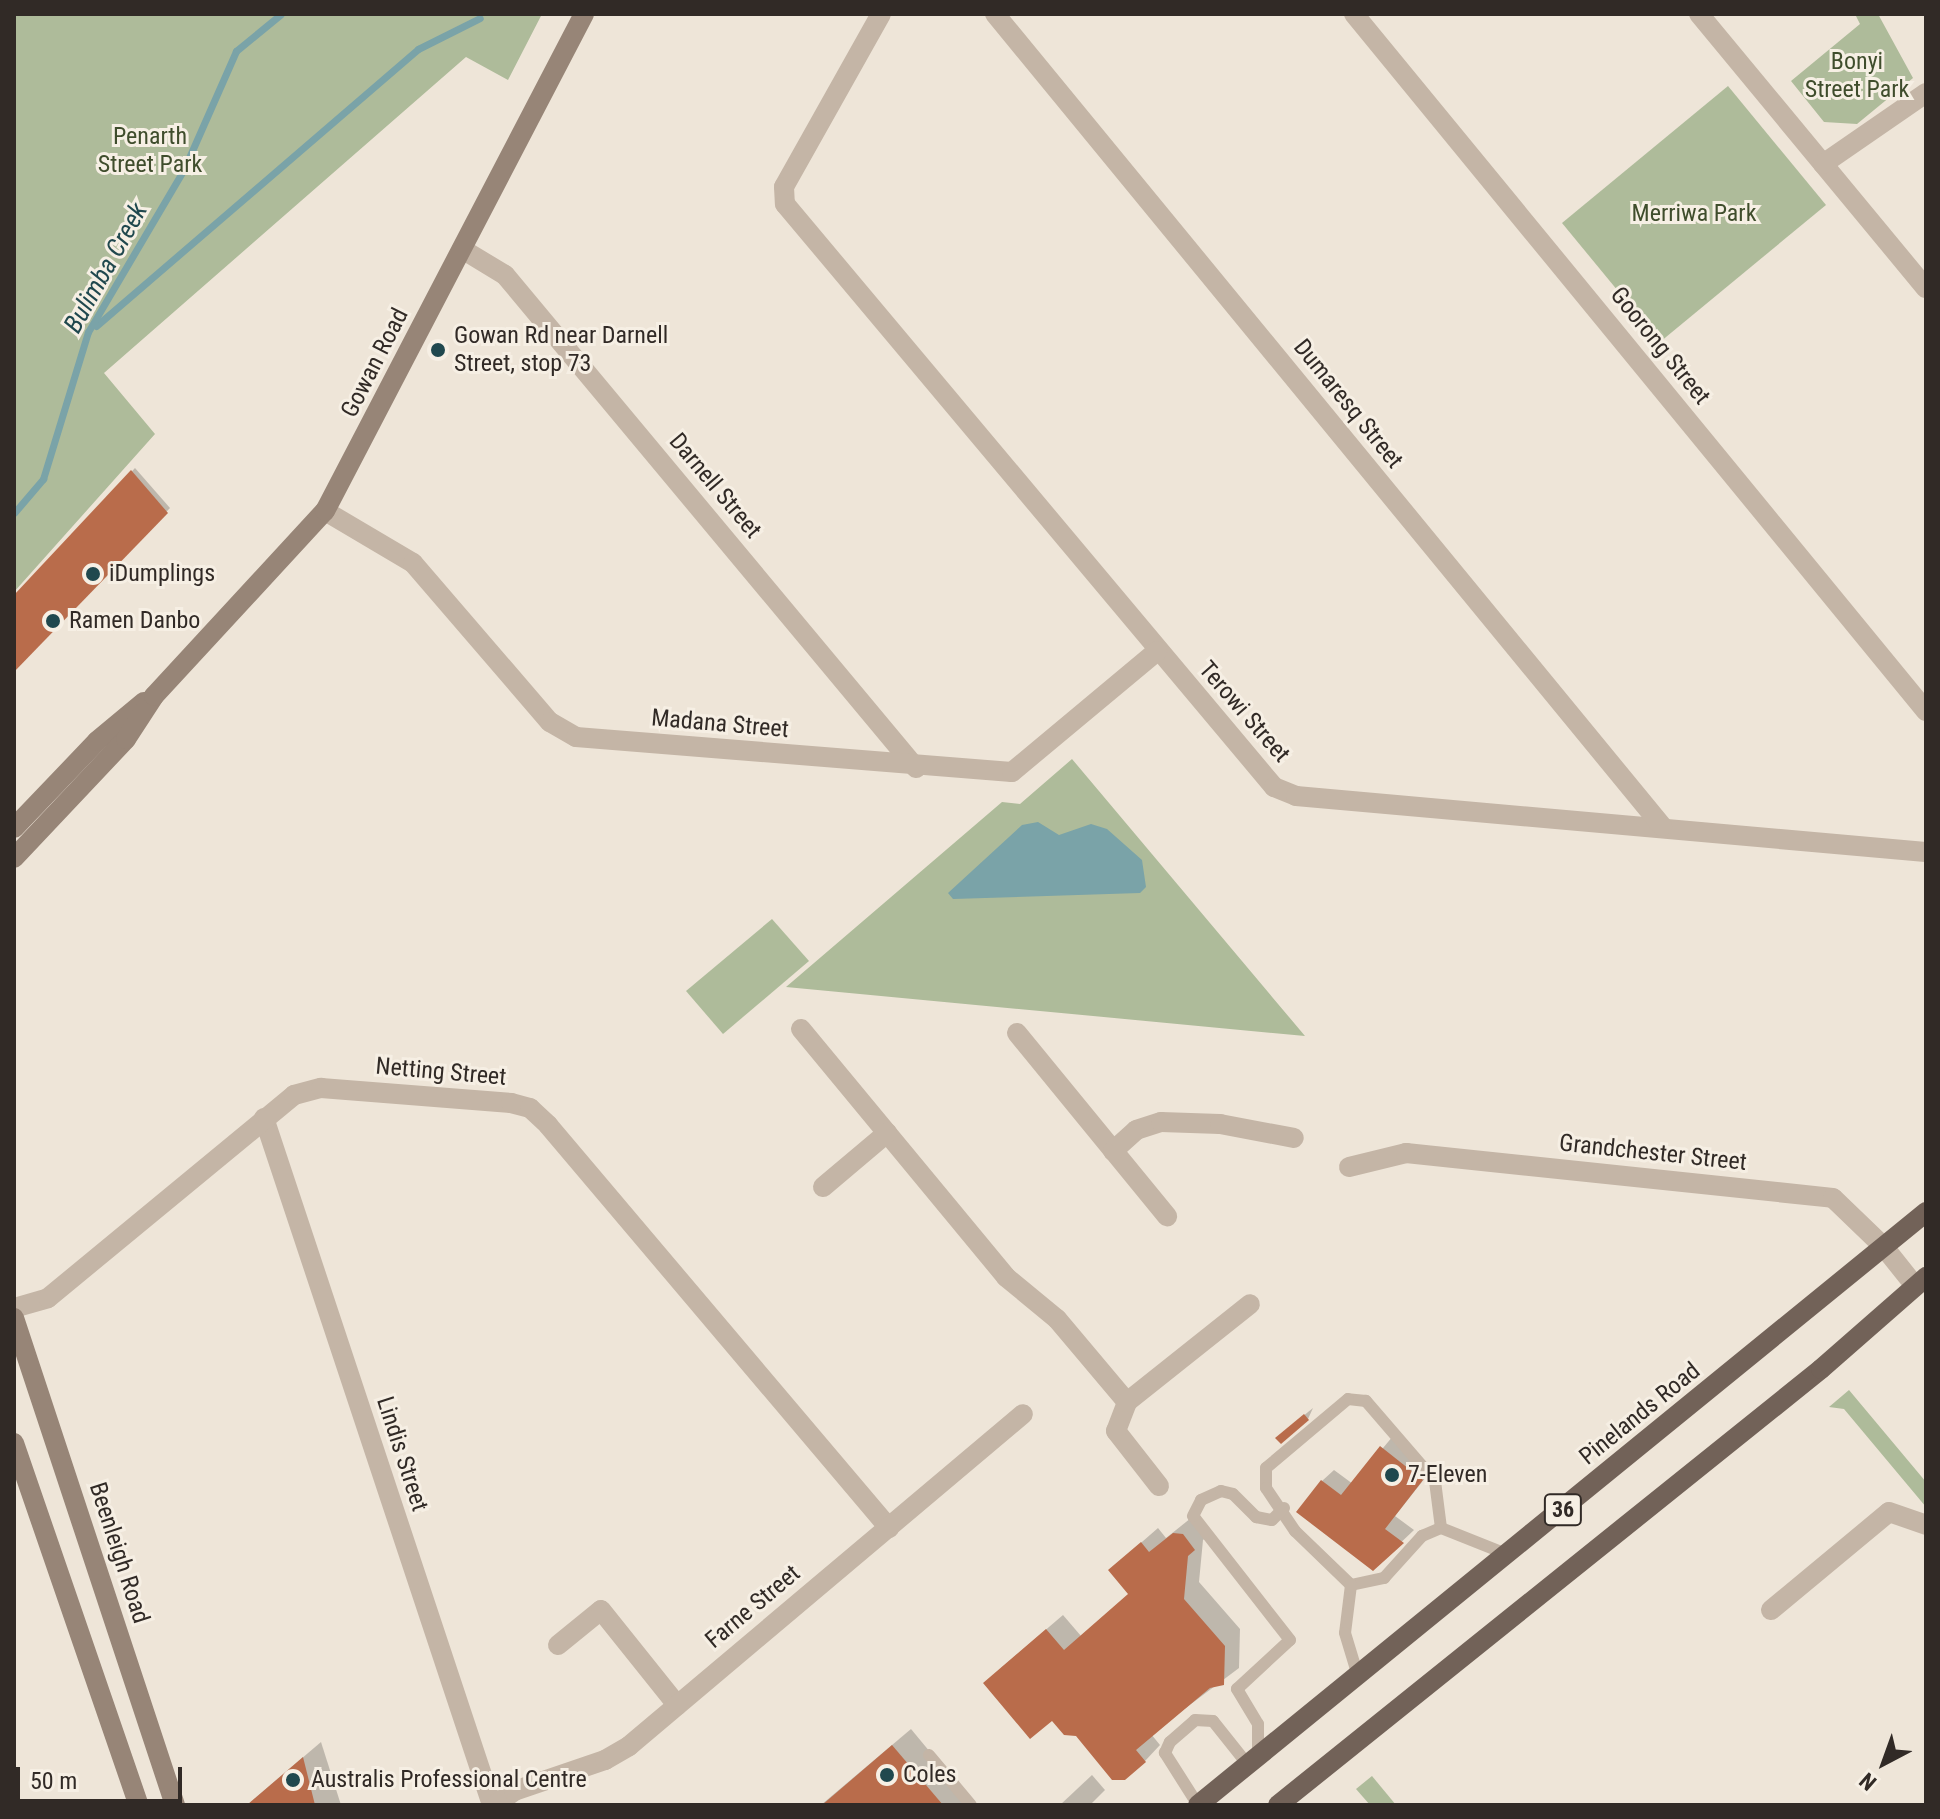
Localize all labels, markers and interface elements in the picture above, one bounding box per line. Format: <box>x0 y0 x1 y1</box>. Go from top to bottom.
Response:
park label: Bonyi Street Park <box>1805 48 1909 104</box>
park label: Penarth Street Park <box>98 123 202 179</box>
water label: Bulimba Creek <box>58 198 154 338</box>
park label: Merriwa Park <box>1632 200 1756 228</box>
street label: Goorong Street <box>1604 282 1716 410</box>
street label: Gowan Road <box>335 304 415 422</box>
place label: Gowan Rd near Darnell Street, stop 73 <box>454 322 668 378</box>
street label: Dumaresq Street <box>1287 334 1409 474</box>
marker: Gowan Rd near Darnell Street, stop 73 <box>429 341 447 359</box>
street label: Darnell Street <box>663 428 767 544</box>
place label: iDumplings <box>109 560 215 588</box>
marker: iDumplings <box>84 565 102 583</box>
place label: Ramen Danbo <box>69 607 200 635</box>
marker: Ramen Danbo <box>44 612 62 630</box>
street label: Terowi Street <box>1192 656 1296 768</box>
street label: Madana Street <box>650 704 790 744</box>
street label: Netting Street <box>374 1052 508 1092</box>
street label: Grandchester Street <box>1558 1129 1748 1177</box>
street label: Pinelands Road <box>1574 1357 1706 1471</box>
street label: Lindis Street <box>370 1393 434 1515</box>
place label: 7-Eleven <box>1408 1461 1487 1489</box>
marker: 7-Eleven <box>1383 1466 1401 1484</box>
street label: Beenleigh Road <box>83 1479 155 1627</box>
road number: 36 <box>1543 1492 1583 1528</box>
street label: Farne Street <box>700 1559 806 1655</box>
north arrow <box>1844 1723 1924 1803</box>
scale bar <box>20 1751 186 1801</box>
place label: Coles <box>903 1761 956 1789</box>
place label: Australis Professional Centre <box>311 1766 587 1794</box>
marker: Coles <box>878 1766 896 1784</box>
text: 50 m <box>30 1767 77 1795</box>
text: N <box>1855 1768 1881 1795</box>
marker: Australis Professional Centre <box>282 1769 304 1791</box>

